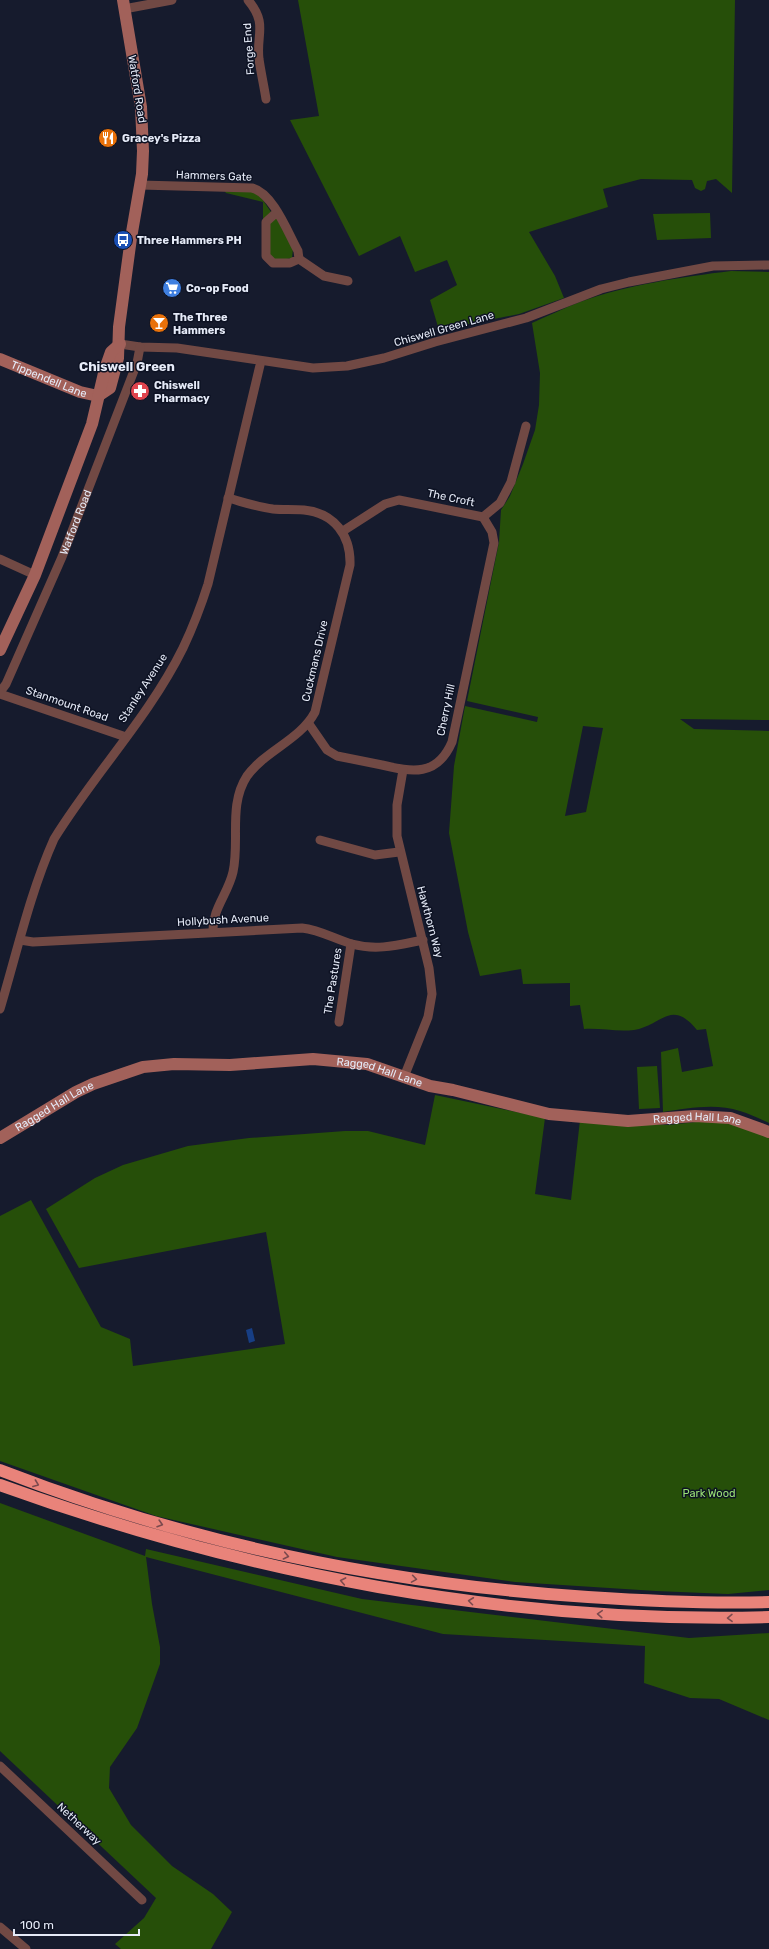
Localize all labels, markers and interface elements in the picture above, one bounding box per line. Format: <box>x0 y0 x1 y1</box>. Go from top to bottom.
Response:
street label: Forge End <box>241 23 257 75</box>
street label: Watford Road <box>125 54 149 124</box>
restaurant icon: Gracey's Pizza <box>97 127 119 149</box>
place label: Gracey's Pizza <box>122 132 201 145</box>
street label: Hammers Gate <box>176 168 252 184</box>
bus stop icon: Three Hammers PH <box>112 229 134 251</box>
place label: Three Hammers PH <box>137 234 242 247</box>
supermarket icon: Co-op Food <box>161 277 183 299</box>
place label: Co-op Food <box>186 282 249 295</box>
street label: Chiswell Green Lane <box>393 309 495 349</box>
place label: The Three Hammers <box>173 311 228 337</box>
bar icon: The Three Hammers <box>148 312 170 334</box>
street label: Tippendell Lane <box>9 358 88 400</box>
district label: Chiswell Green <box>79 359 175 374</box>
place label: Chiswell Pharmacy <box>154 379 210 405</box>
pharmacy icon: Chiswell Pharmacy <box>129 380 151 402</box>
street label: The Croft <box>426 487 476 509</box>
street label: Watford Road <box>57 488 94 557</box>
street label: Cuckmans Drive <box>299 619 331 703</box>
street label: Stanley Avenue <box>116 651 170 725</box>
street label: Cherry Hill <box>434 683 458 737</box>
street label: Stanmount Road <box>24 684 110 724</box>
street label: Hawthorn Way <box>414 885 446 959</box>
street label: Hollybush Avenue <box>177 911 269 929</box>
street label: The Pastures <box>321 946 345 1015</box>
street label: Ragged Hall Lane <box>336 1055 424 1089</box>
street label: Ragged Hall Lane <box>12 1078 96 1134</box>
street label: Ragged Hall Lane <box>653 1109 743 1128</box>
one-way arrow <box>33 1480 40 1488</box>
park label: Park Wood <box>682 1487 736 1500</box>
one-way arrow <box>156 1520 163 1528</box>
one-way arrow <box>283 1551 289 1559</box>
one-way arrow <box>411 1575 417 1583</box>
one-way arrow <box>339 1577 346 1585</box>
one-way arrow <box>468 1597 474 1606</box>
one-way arrow <box>597 1610 603 1619</box>
one-way arrow <box>727 1614 733 1623</box>
street label: Netherway <box>54 1800 104 1848</box>
scale bar <box>14 1911 139 1937</box>
text: 100 m <box>20 1918 54 1932</box>

